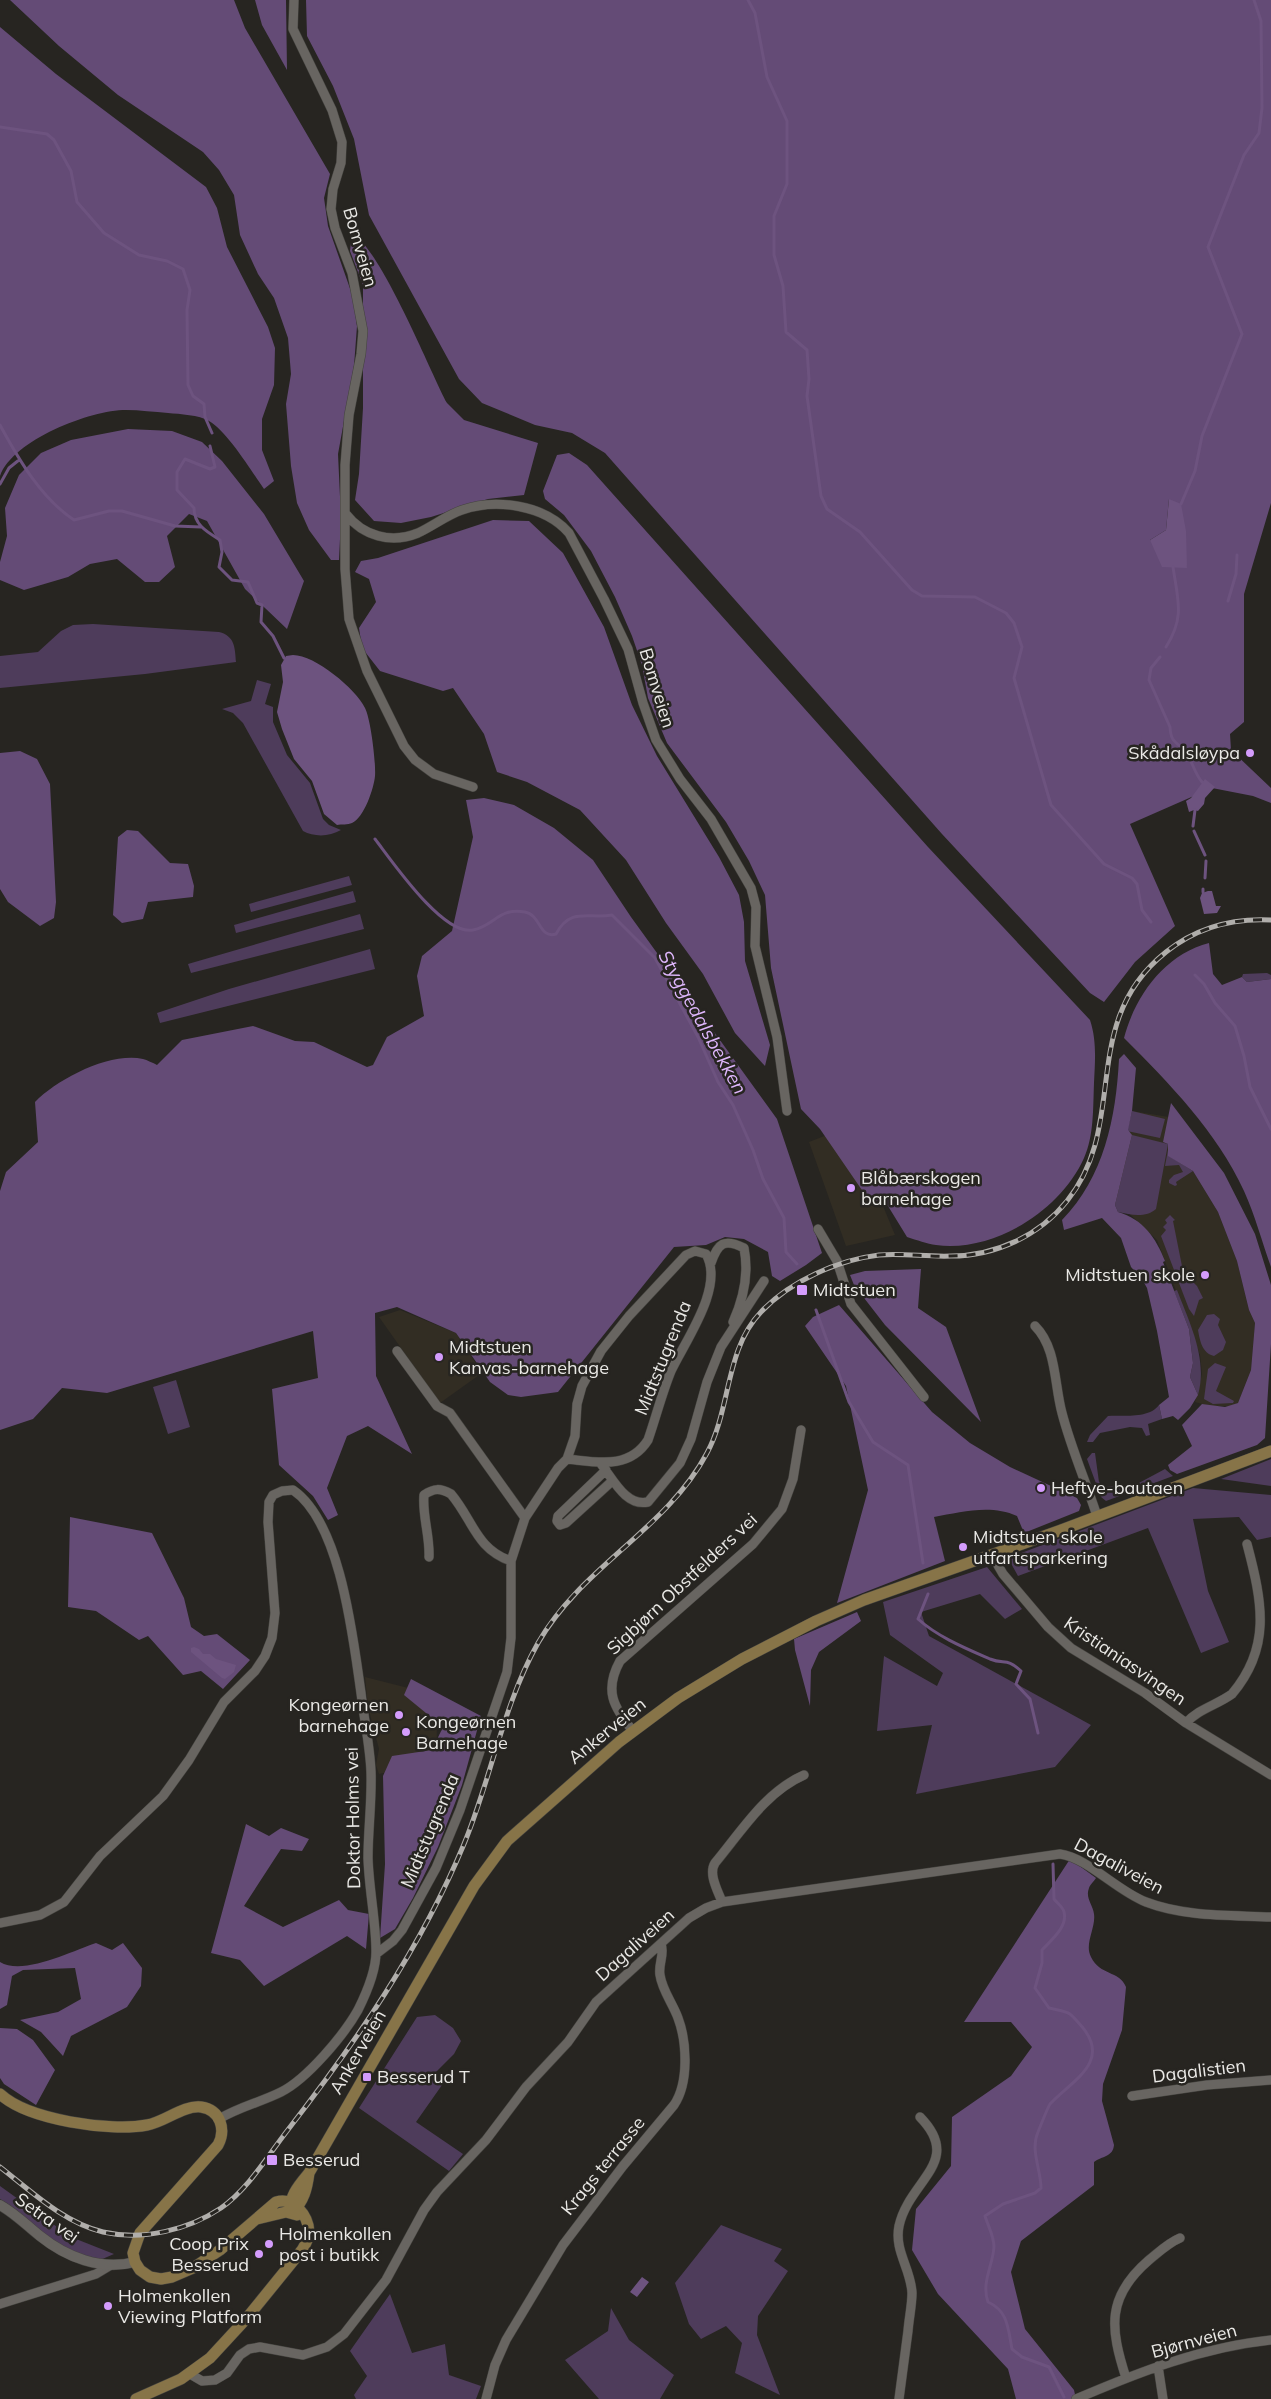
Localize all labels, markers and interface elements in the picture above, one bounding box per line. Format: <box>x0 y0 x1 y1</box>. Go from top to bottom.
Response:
street label: Bomveien <box>338 204 383 289</box>
street label: Bomveien <box>634 645 680 730</box>
place label: Skådalsløypa <box>1128 741 1240 764</box>
marker: Skådalsløypa <box>1244 747 1256 759</box>
water label: Styggedalsbekken <box>653 946 753 1098</box>
place label: Blåbærskogen barnehage <box>861 1166 981 1210</box>
marker: Blåbærskogen barnehage <box>845 1182 857 1194</box>
place label: Midtstuen skole <box>1065 1263 1195 1286</box>
marker: Midtstuen skole <box>1199 1269 1211 1281</box>
place label: Midtstuen <box>813 1278 896 1301</box>
marker: Midtstuen <box>795 1283 809 1297</box>
street label: Midtstugrenda <box>629 1297 696 1418</box>
place label: Midtstuen Kanvas-barnehage <box>449 1335 609 1379</box>
marker: Midtstuen Kanvas-barnehage <box>433 1351 445 1363</box>
place label: Heftye-bautaen <box>1051 1476 1183 1499</box>
marker: Heftye-bautaen <box>1035 1482 1047 1494</box>
street label: Sigbjørn Obstfelders vei <box>602 1508 762 1659</box>
place label: Midtstuen skole utfartsparkering <box>973 1525 1108 1569</box>
marker: Midtstuen skole utfartsparkering <box>957 1541 969 1553</box>
street label: Kristianiasvingen <box>1060 1611 1191 1710</box>
street label: Ankerveien <box>563 1692 650 1769</box>
place label: Kongeørnen barnehage <box>289 1693 389 1737</box>
marker: Kongeørnen barnehage <box>393 1709 405 1721</box>
place label: Kongeørnen Barnehage <box>416 1710 516 1754</box>
marker: Kongeørnen Barnehage <box>400 1726 412 1738</box>
street label: Doktor Holms vei <box>340 1747 365 1889</box>
street label: Midtstugrenda <box>395 1770 464 1891</box>
street label: Dagaliveien <box>1070 1832 1168 1899</box>
street label: Dagaliveien <box>590 1903 679 1986</box>
street label: Ankerveien <box>324 2005 391 2098</box>
street label: Dagalistien <box>1151 2053 1247 2088</box>
place label: Besserud T <box>377 2065 470 2088</box>
marker: Besserud T <box>361 2071 373 2083</box>
street label: Krags terrasse <box>556 2112 649 2220</box>
place label: Besserud <box>283 2148 360 2171</box>
marker: Besserud <box>265 2153 279 2167</box>
street label: Setra vei <box>11 2187 84 2248</box>
place label: Holmenkollen post i butikk <box>279 2222 392 2266</box>
place label: Coop Prix Besserud <box>169 2232 249 2276</box>
marker: Holmenkollen post i butikk <box>263 2238 275 2250</box>
marker: Coop Prix Besserud <box>253 2248 265 2260</box>
place label: Holmenkollen Viewing Platform <box>118 2284 262 2328</box>
marker: Holmenkollen Viewing Platform <box>102 2300 114 2312</box>
street label: Bjørnveien <box>1149 2318 1239 2363</box>

